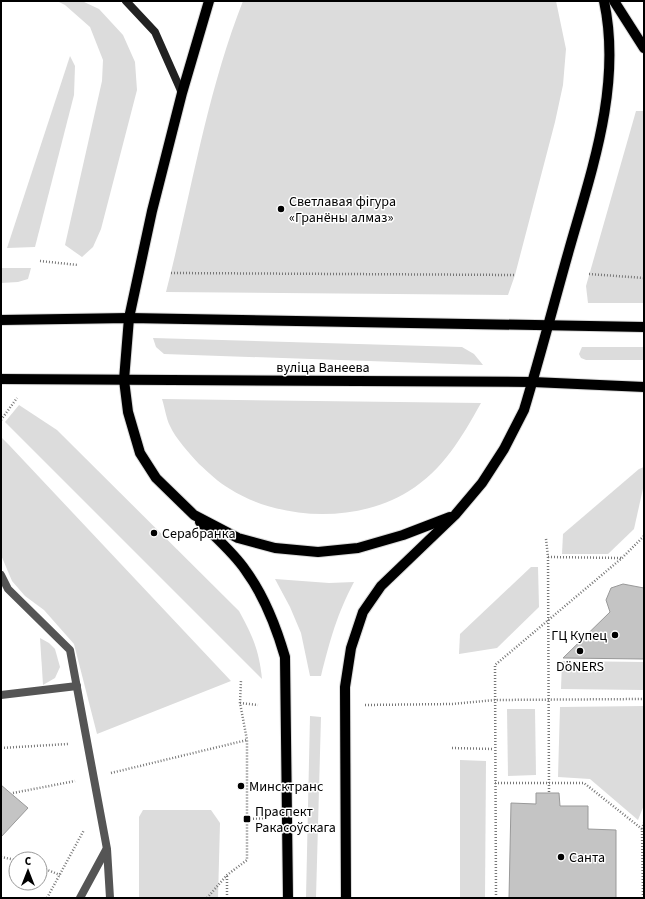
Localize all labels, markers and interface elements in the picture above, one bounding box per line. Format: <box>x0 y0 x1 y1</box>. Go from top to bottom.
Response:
place label: Светлавая фігура «Гранёны алмаз» <box>289 192 396 228</box>
marker: Светлавая фігура «Гранёны алмаз» <box>276 204 286 214</box>
street label: вуліца Ванеева <box>276 358 370 378</box>
place label: Серабранка <box>162 524 236 544</box>
marker: Серабранка <box>149 528 159 538</box>
place label: ГЦ Купец <box>551 626 607 646</box>
marker: ГЦ Купец <box>610 630 620 640</box>
marker: DöNERS <box>575 646 585 656</box>
place label: DöNERS <box>556 657 604 677</box>
place label: Минсктранс <box>249 777 324 797</box>
marker: Минсктранс <box>236 781 246 791</box>
place label: Праспект Ракасоўскага <box>255 802 336 838</box>
marker: Праспект Ракасоўскага <box>242 814 252 824</box>
place label: Санта <box>569 848 605 868</box>
north arrow <box>8 851 48 891</box>
marker: Санта <box>556 852 566 862</box>
text: С <box>25 854 32 869</box>

